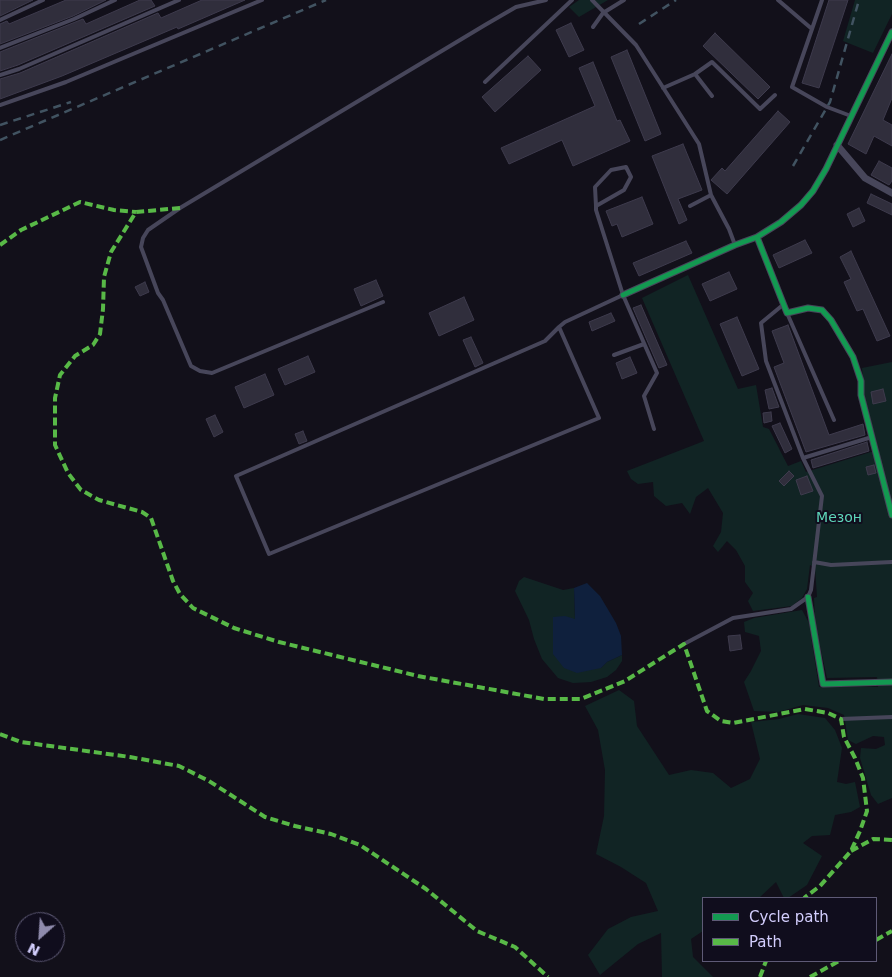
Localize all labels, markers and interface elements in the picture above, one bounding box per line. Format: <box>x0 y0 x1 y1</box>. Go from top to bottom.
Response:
park label: Мезон <box>816 510 862 526</box>
legend <box>702 897 877 962</box>
text: Cycle path <box>749 908 829 926</box>
north arrow <box>15 912 65 962</box>
text: Path <box>749 933 782 951</box>
text: N <box>25 940 43 959</box>

